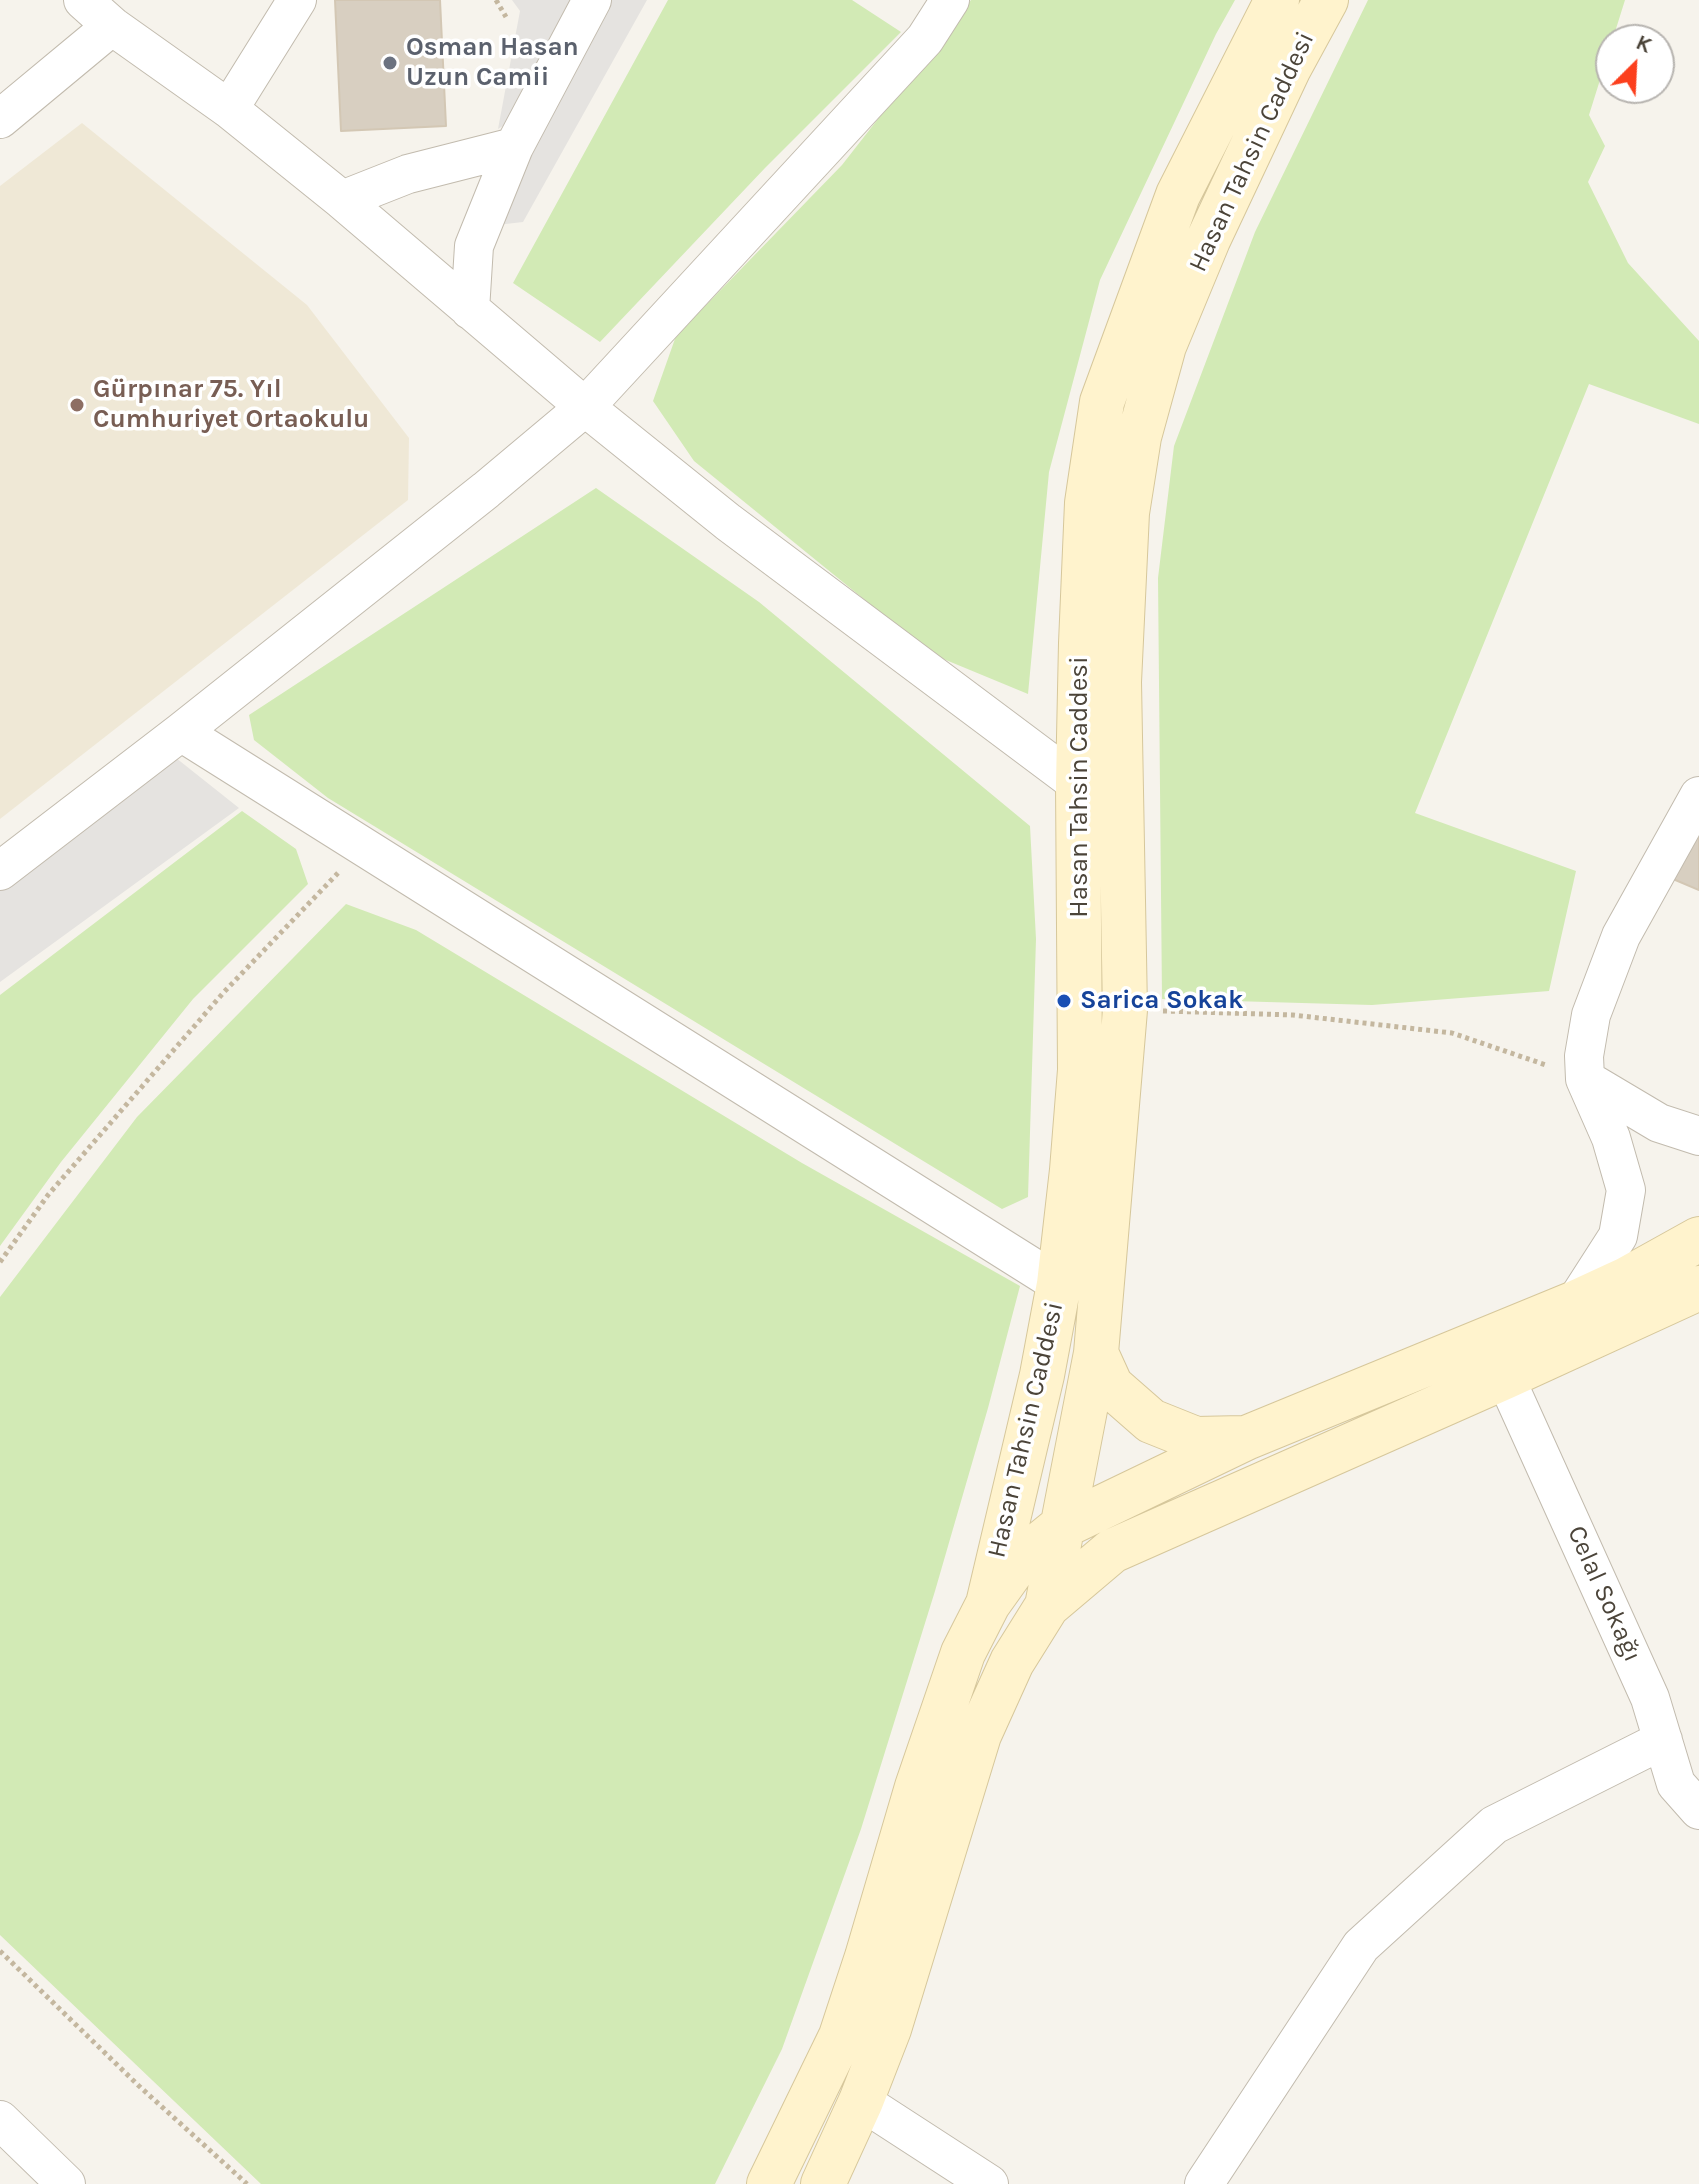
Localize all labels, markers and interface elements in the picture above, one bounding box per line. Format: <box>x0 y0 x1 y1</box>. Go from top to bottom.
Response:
north arrow <box>1595 24 1675 104</box>
street label: Hasan Tahsin Caddesi <box>1183 27 1321 277</box>
text: K <box>1632 29 1656 59</box>
place label: Osman Hasan Uzun Camii <box>406 32 579 94</box>
marker: Osman Hasan Uzun Camii <box>381 54 399 72</box>
place label: Gürpınar 75. Yıl Cumhuriyet Ortaokulu <box>93 374 369 436</box>
marker: Gürpınar 75. Yıl Cumhuriyet Ortaokulu <box>68 396 86 414</box>
street label: Hasan Tahsin Caddesi <box>1064 656 1096 918</box>
place label: Sarica Sokak <box>1080 985 1243 1017</box>
marker: Sarica Sokak <box>1055 992 1073 1010</box>
street label: Hasan Tahsin Caddesi <box>981 1299 1071 1561</box>
street label: Celal Sokağı <box>1560 1521 1648 1667</box>

